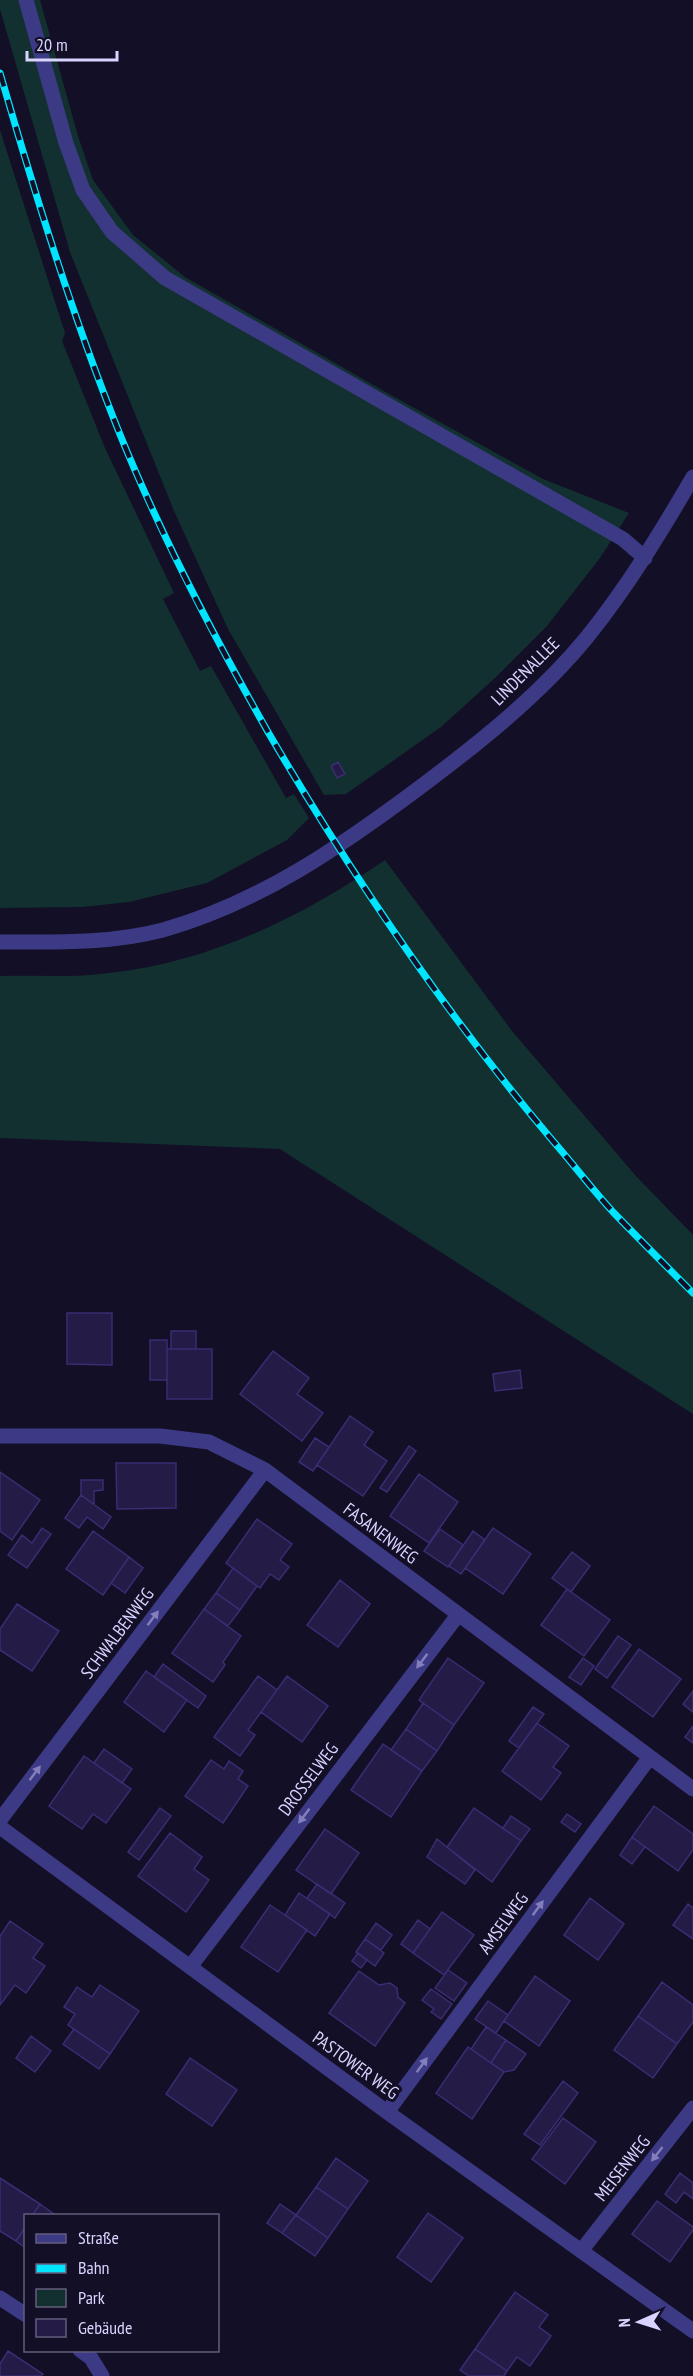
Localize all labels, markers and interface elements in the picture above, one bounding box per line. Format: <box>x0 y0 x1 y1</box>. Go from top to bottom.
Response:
scale bar <box>27 24 117 62</box>
text: 20 m <box>36 33 68 56</box>
street label: LINDENALLEE <box>486 632 564 710</box>
street label: FASANENWEG <box>339 1497 423 1569</box>
street label: SCHWALBENWEG <box>75 1583 159 1683</box>
one-way arrow <box>147 1610 159 1625</box>
one-way arrow <box>417 1654 429 1669</box>
street label: DROSSELWEG <box>273 1738 343 1820</box>
one-way arrow <box>29 1765 42 1781</box>
one-way arrow <box>298 1808 310 1824</box>
street label: AMSELWEG <box>473 1888 533 1958</box>
one-way arrow <box>531 1901 543 1916</box>
street label: PASTOWER WEG <box>308 2026 404 2104</box>
one-way arrow <box>416 2058 428 2074</box>
street label: MEISENWEG <box>589 2130 655 2205</box>
one-way arrow <box>651 2146 663 2162</box>
legend <box>24 2214 219 2352</box>
text: Straße <box>78 2226 119 2249</box>
text: Bahn <box>78 2256 110 2279</box>
text: Park <box>78 2286 105 2309</box>
north arrow <box>609 2292 669 2352</box>
text: Gebäude <box>78 2316 132 2339</box>
text: N <box>614 2318 634 2328</box>

